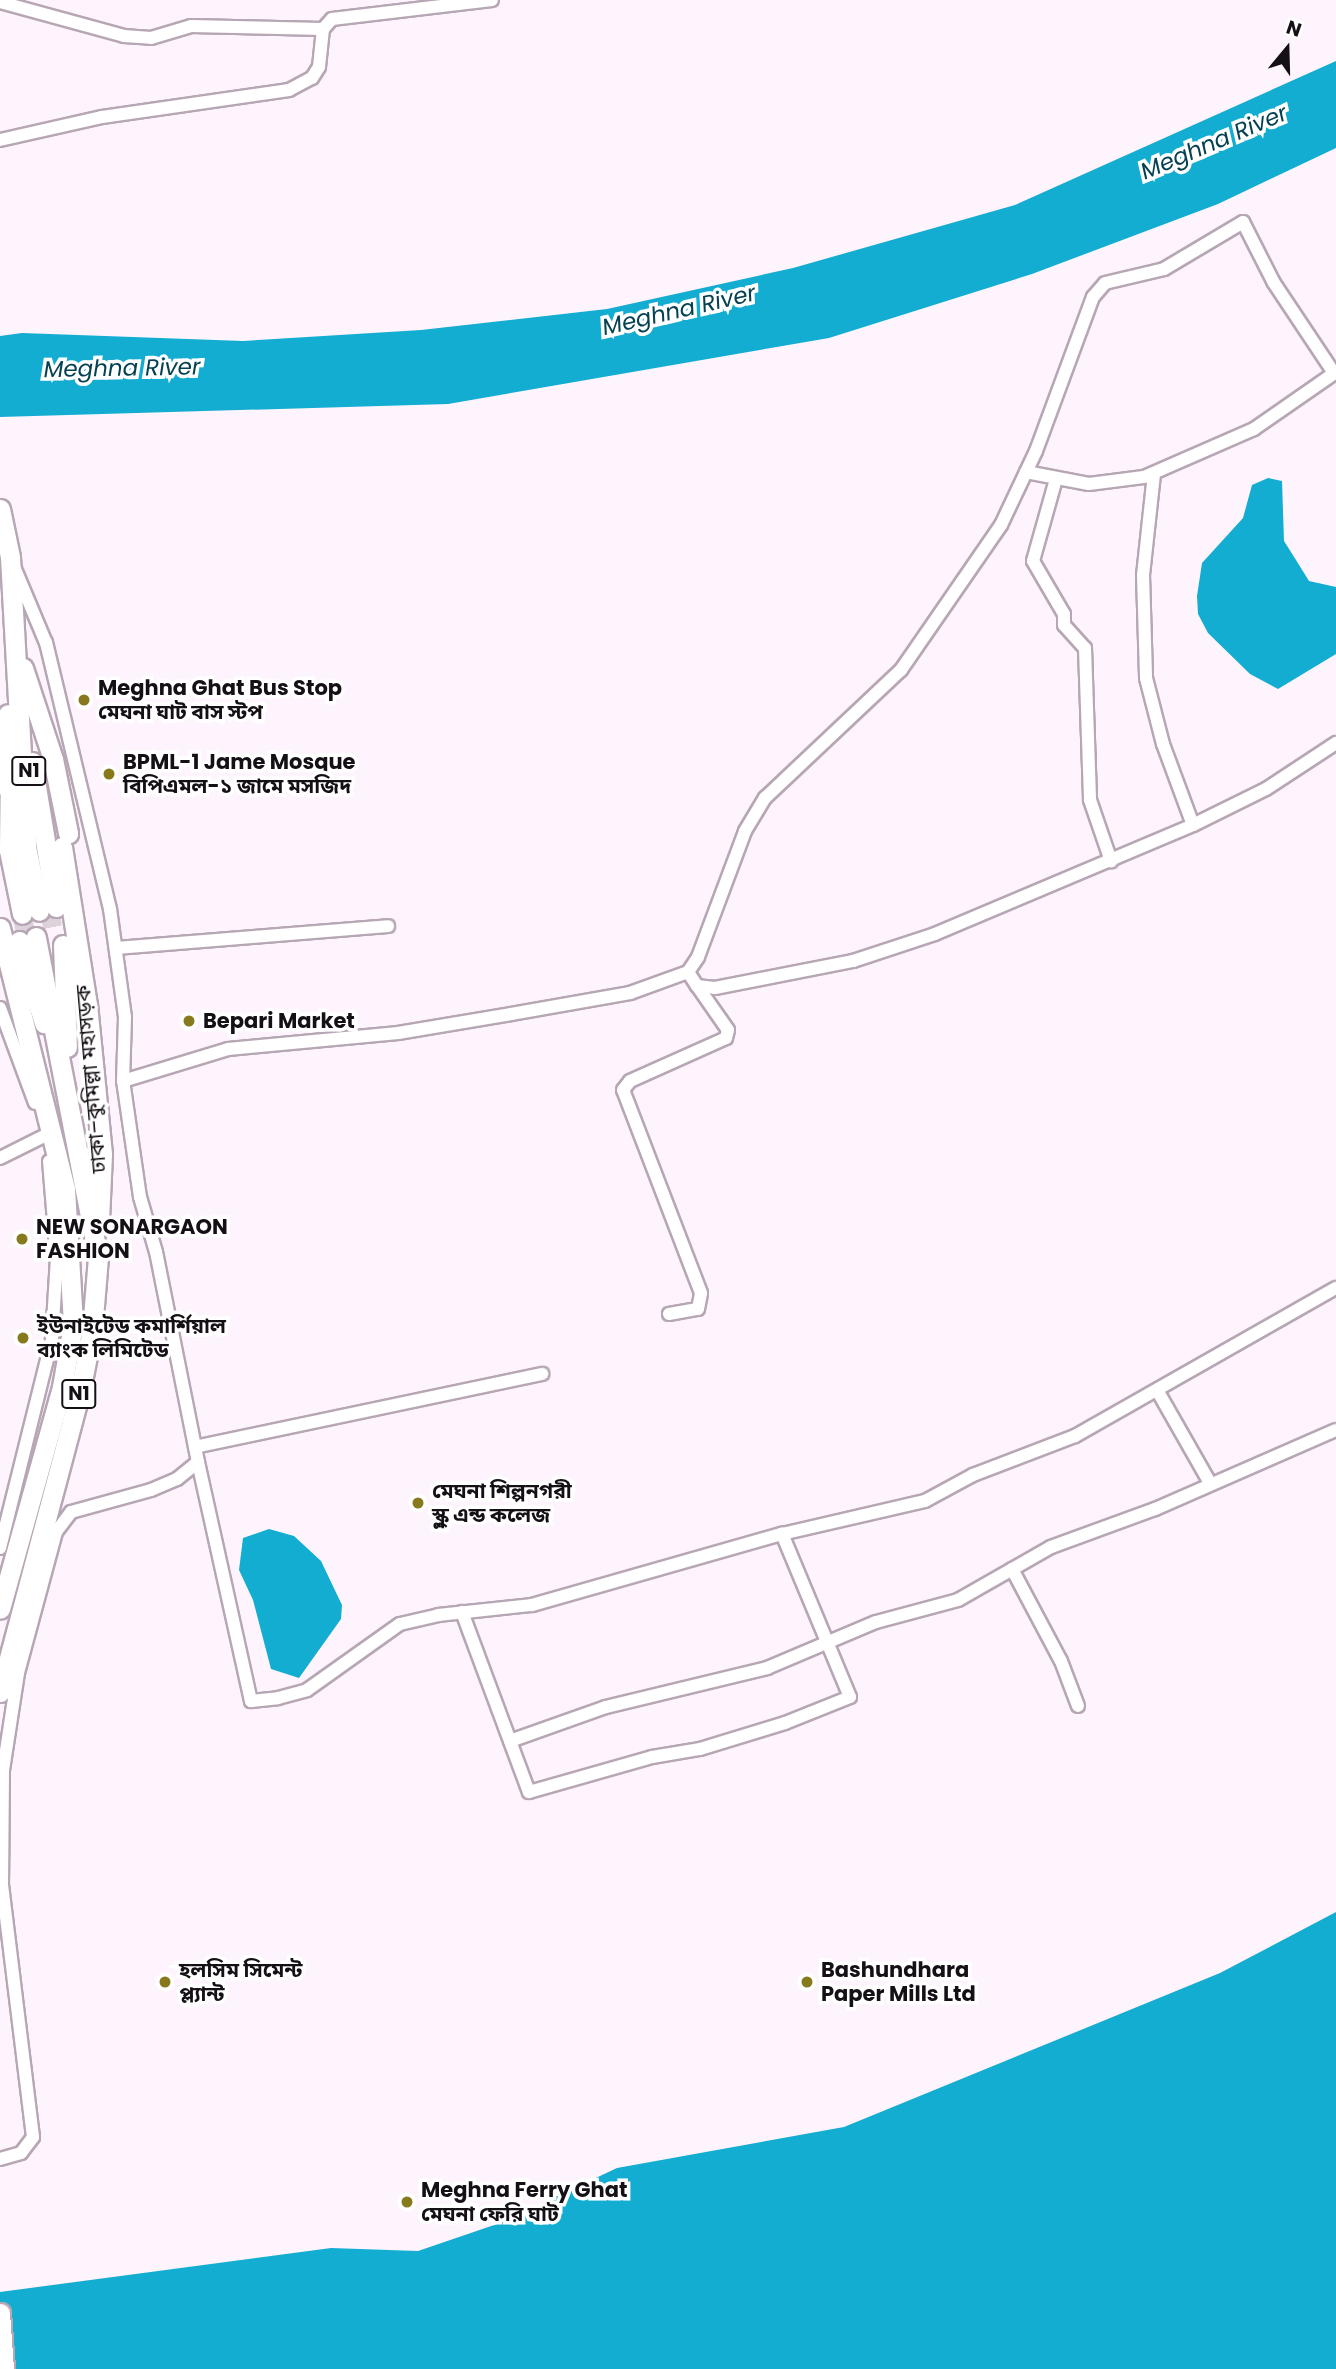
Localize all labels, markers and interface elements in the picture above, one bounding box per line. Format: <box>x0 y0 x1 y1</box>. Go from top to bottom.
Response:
north arrow <box>1252 14 1322 84</box>
text: N <box>1283 14 1305 44</box>
water label: Meghna River <box>1136 99 1292 185</box>
water label: Meghna River <box>599 279 759 341</box>
water label: Meghna River <box>43 353 201 383</box>
place label: Meghna Ghat Bus Stop মেঘনা ঘাট বাস স্টপ <box>98 675 342 725</box>
marker: Meghna Ghat Bus Stop মেঘনা ঘাট বাস স্টপ <box>76 692 92 708</box>
place label: BPML-1 Jame Mosque বিপিএমল-১ জামে মসজিদ <box>123 749 356 799</box>
road number: N1 <box>10 756 48 786</box>
marker: BPML-1 Jame Mosque বিপিএমল-১ জামে মসজিদ <box>101 766 117 782</box>
street label: ঢাকা–কুমিল্লা মহাসড়ক <box>70 984 112 1174</box>
place label: Bepari Market <box>203 1008 355 1034</box>
marker: Bepari Market <box>181 1013 197 1029</box>
place label: NEW SONARGAON FASHION <box>36 1214 228 1264</box>
marker: NEW SONARGAON FASHION <box>14 1231 30 1247</box>
place label: ইউনাইটেড কমার্শিয়াল ব্যাংক লিমিটেড <box>37 1313 226 1363</box>
marker: ইউনাইটেড কমার্শিয়াল ব্যাংক লিমিটেড <box>15 1330 31 1346</box>
road number: N1 <box>60 1378 98 1410</box>
place label: মেঘনা শিল্পনগরী স্কুল এন্ড কলেজ <box>432 1478 572 1528</box>
marker: মেঘনা শিল্পনগরী স্কুল এন্ড কলেজ <box>410 1495 426 1511</box>
place label: হলসিম সিমেন্ট প্ল্যান্ট <box>179 1957 302 2007</box>
place label: Bashundhara Paper Mills Ltd <box>821 1957 976 2007</box>
marker: হলসিম সিমেন্ট প্ল্যান্ট <box>157 1974 173 1990</box>
marker: Bashundhara Paper Mills Ltd <box>799 1974 815 1990</box>
place label: Meghna Ferry Ghat মেঘনা ফেরি ঘাট <box>421 2177 628 2227</box>
marker: Meghna Ferry Ghat মেঘনা ফেরি ঘাট <box>399 2194 415 2210</box>

